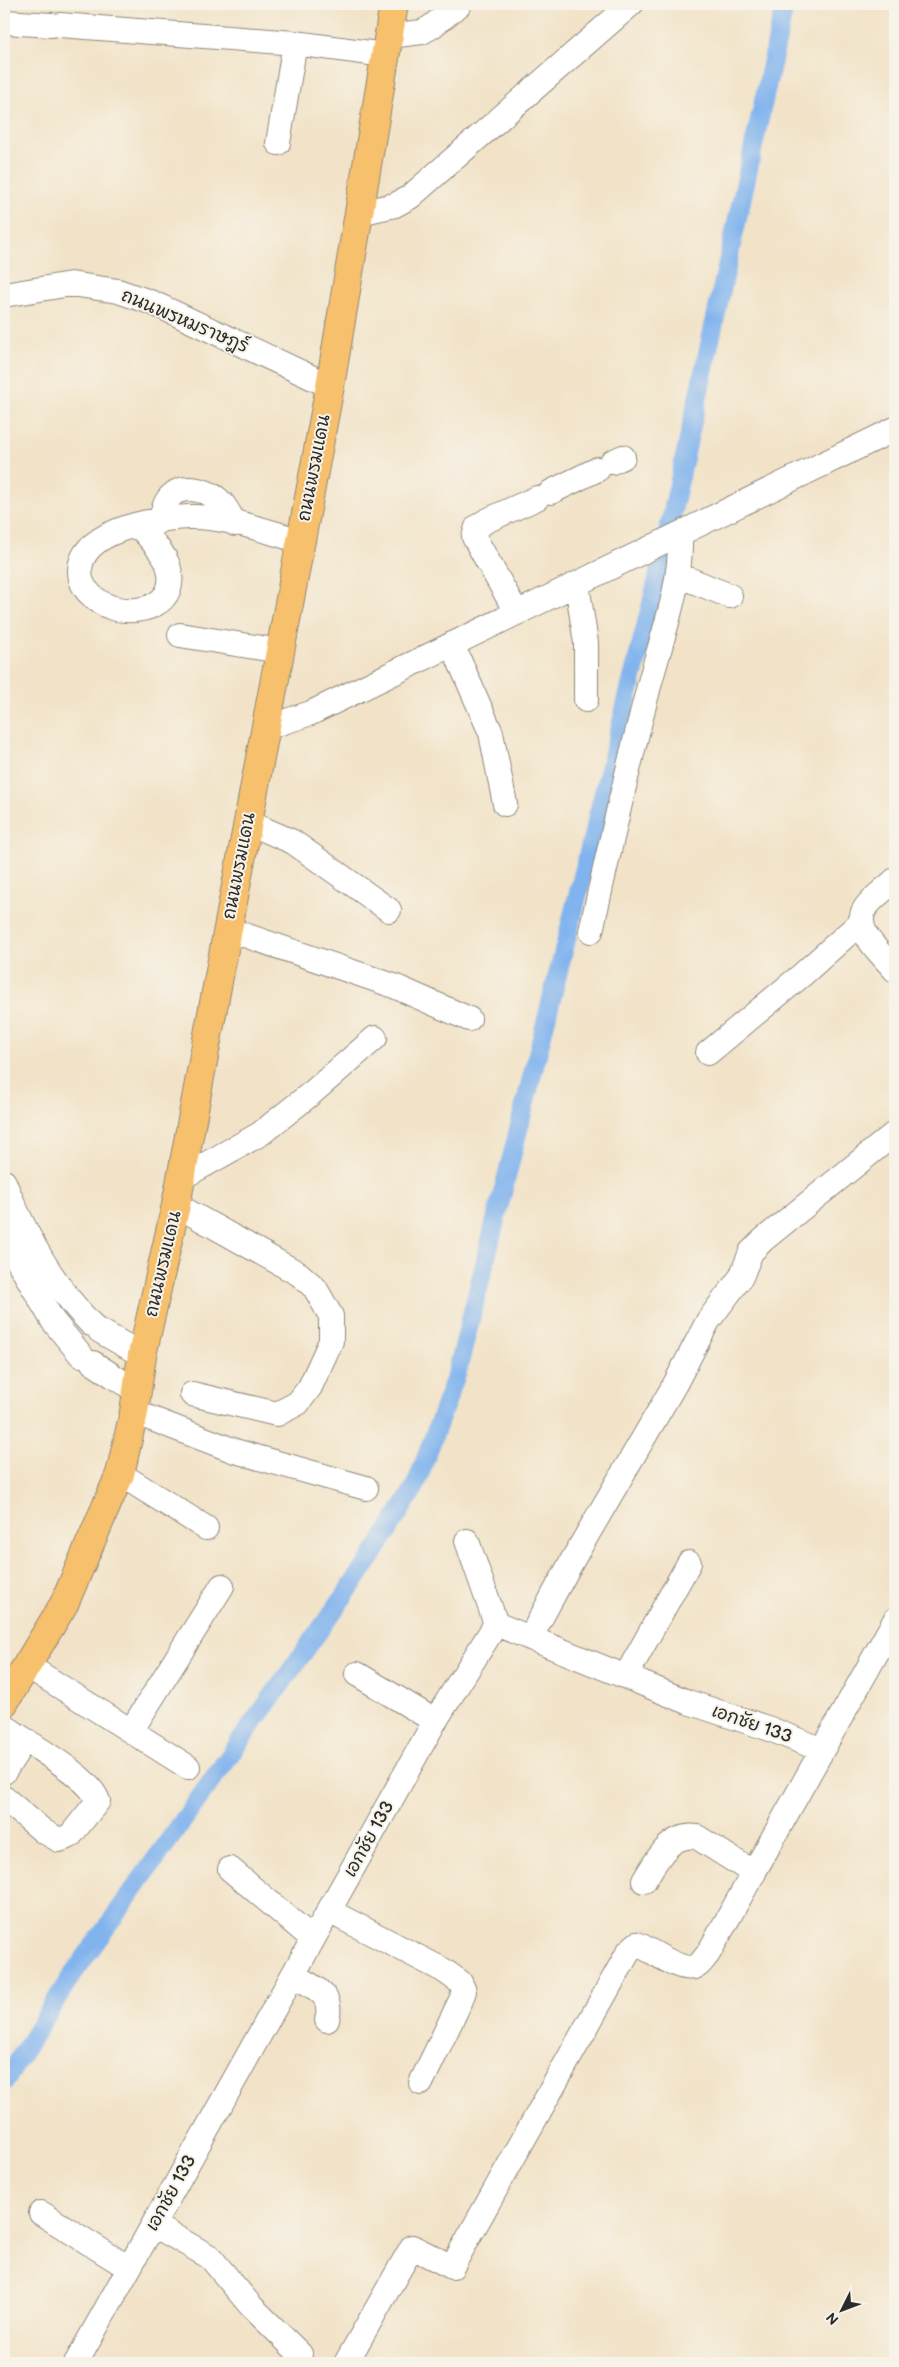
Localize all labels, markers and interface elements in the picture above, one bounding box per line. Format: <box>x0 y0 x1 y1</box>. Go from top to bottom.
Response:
street label: ถนนพรหมราษฎร์ <box>118 282 254 358</box>
street label: ถนนพรมแดน <box>293 413 335 523</box>
street label: ถนนพรมแดน <box>218 811 260 921</box>
street label: ถนนพรมแดน <box>141 1209 185 1319</box>
street label: เอกชัย 133 <box>709 1700 795 1748</box>
street label: เอกชัย 133 <box>339 1797 398 1881</box>
street label: เอกชัย 133 <box>141 2151 200 2235</box>
north arrow <box>816 2284 866 2334</box>
text: N <box>823 2309 843 2328</box>

